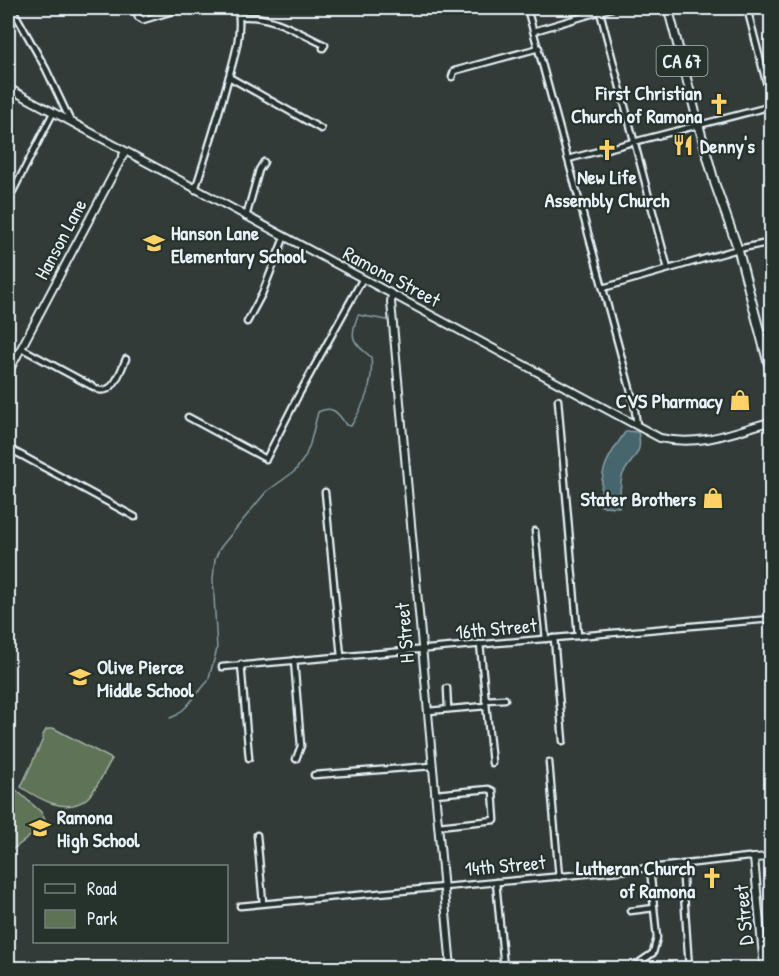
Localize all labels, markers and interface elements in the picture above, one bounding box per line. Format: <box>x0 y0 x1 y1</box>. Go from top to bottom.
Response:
road number: CA 67 <box>656 46 708 76</box>
place label: First Christian Church of Ramona <box>571 79 702 129</box>
church icon: First Christian Church of Ramona <box>707 92 731 116</box>
place label: Denny's <box>700 132 755 160</box>
restaurant icon: Denny's <box>671 133 695 157</box>
church icon: New Life Assembly Church <box>595 138 619 162</box>
place label: New Life Assembly Church <box>545 163 670 214</box>
street label: Hanson Lane <box>27 194 93 284</box>
place label: Hanson Lane Elementary School <box>171 219 307 270</box>
school or university icon: Hanson Lane Elementary School <box>142 231 166 255</box>
street label: Ramona Street <box>339 239 446 313</box>
place label: CVS Pharmacy <box>616 387 724 415</box>
shop icon: CVS Pharmacy <box>728 388 752 412</box>
place label: Stater Brothers <box>580 485 696 512</box>
shop icon: Stater Brothers <box>701 486 725 510</box>
street label: H Street <box>388 601 420 664</box>
street label: 16th Street <box>454 611 539 645</box>
place label: Olive Pierce Middle School <box>97 653 194 703</box>
school or university icon: Olive Pierce Middle School <box>68 665 92 689</box>
place label: Ramona High School <box>57 803 140 854</box>
school or university icon: Ramona High School <box>28 816 52 840</box>
street label: 14th Street <box>463 848 548 882</box>
place label: Lutheran Church of Ramona <box>576 854 696 904</box>
legend <box>33 865 228 943</box>
church icon: Lutheran Church of Ramona <box>700 866 724 890</box>
text: Road <box>87 876 117 901</box>
street label: D Street <box>727 882 759 946</box>
text: Park <box>87 906 118 931</box>

